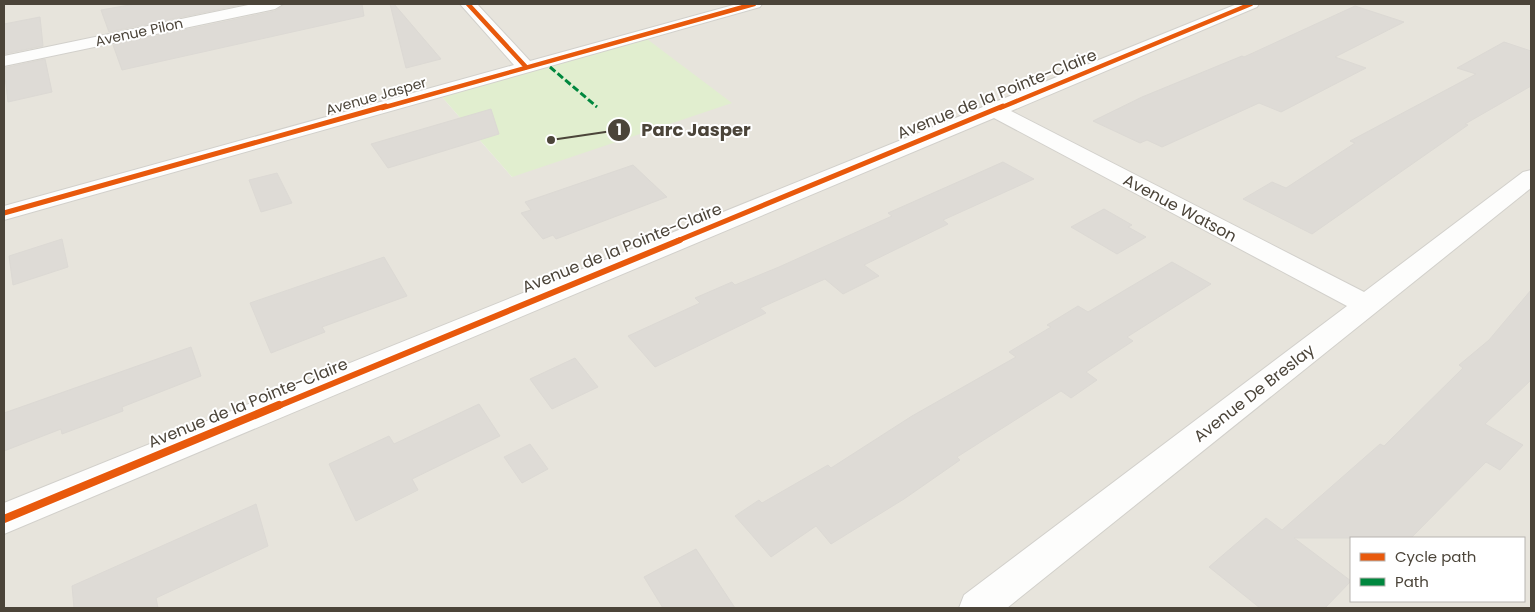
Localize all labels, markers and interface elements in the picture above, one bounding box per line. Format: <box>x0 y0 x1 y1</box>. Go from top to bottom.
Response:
street label: Avenue Pilon <box>93 13 185 51</box>
street label: Avenue de la Pointe-Claire <box>894 43 1100 145</box>
street label: Avenue Jasper <box>323 72 429 120</box>
callout: Parc Jasper <box>607 113 761 146</box>
text: Parc Jasper <box>641 117 751 142</box>
text: 1 <box>616 119 622 140</box>
street label: Avenue Watson <box>1119 168 1241 248</box>
street label: Avenue de la Pointe-Claire <box>519 197 725 299</box>
street label: Avenue De Breslay <box>1189 338 1319 448</box>
street label: Avenue de la Pointe-Claire <box>145 352 351 454</box>
legend <box>1350 537 1525 602</box>
text: Cycle path <box>1395 546 1476 567</box>
text: Path <box>1395 571 1429 592</box>

